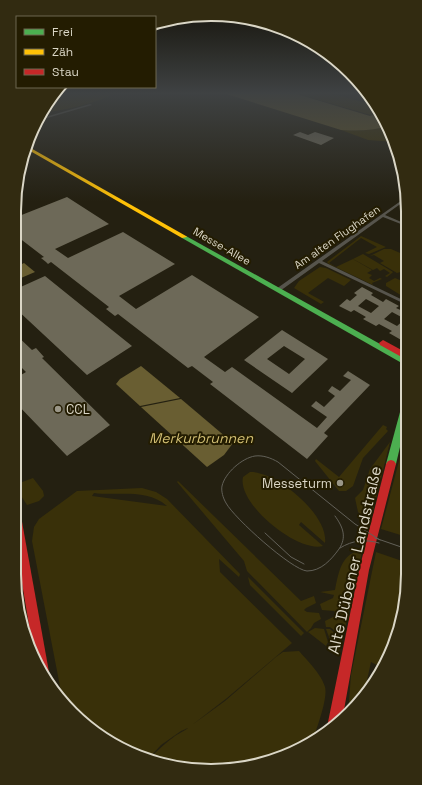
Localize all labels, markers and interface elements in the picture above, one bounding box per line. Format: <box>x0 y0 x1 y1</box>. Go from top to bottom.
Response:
legend <box>16 16 156 88</box>
text: Frei <box>52 24 73 40</box>
text: Zäh <box>52 44 73 60</box>
text: Stau <box>52 64 79 80</box>
street label: Am alten Flughafen <box>291 202 383 272</box>
street label: Messe-Allee <box>191 224 253 268</box>
place label: CCL <box>66 401 90 418</box>
marker: CCL <box>53 404 63 414</box>
water label: Merkurbrunnen <box>149 429 253 447</box>
street label: Alte Dübener Landstraße <box>323 464 386 656</box>
place label: Messeturm <box>262 475 332 492</box>
marker: Messeturm <box>335 478 345 488</box>

